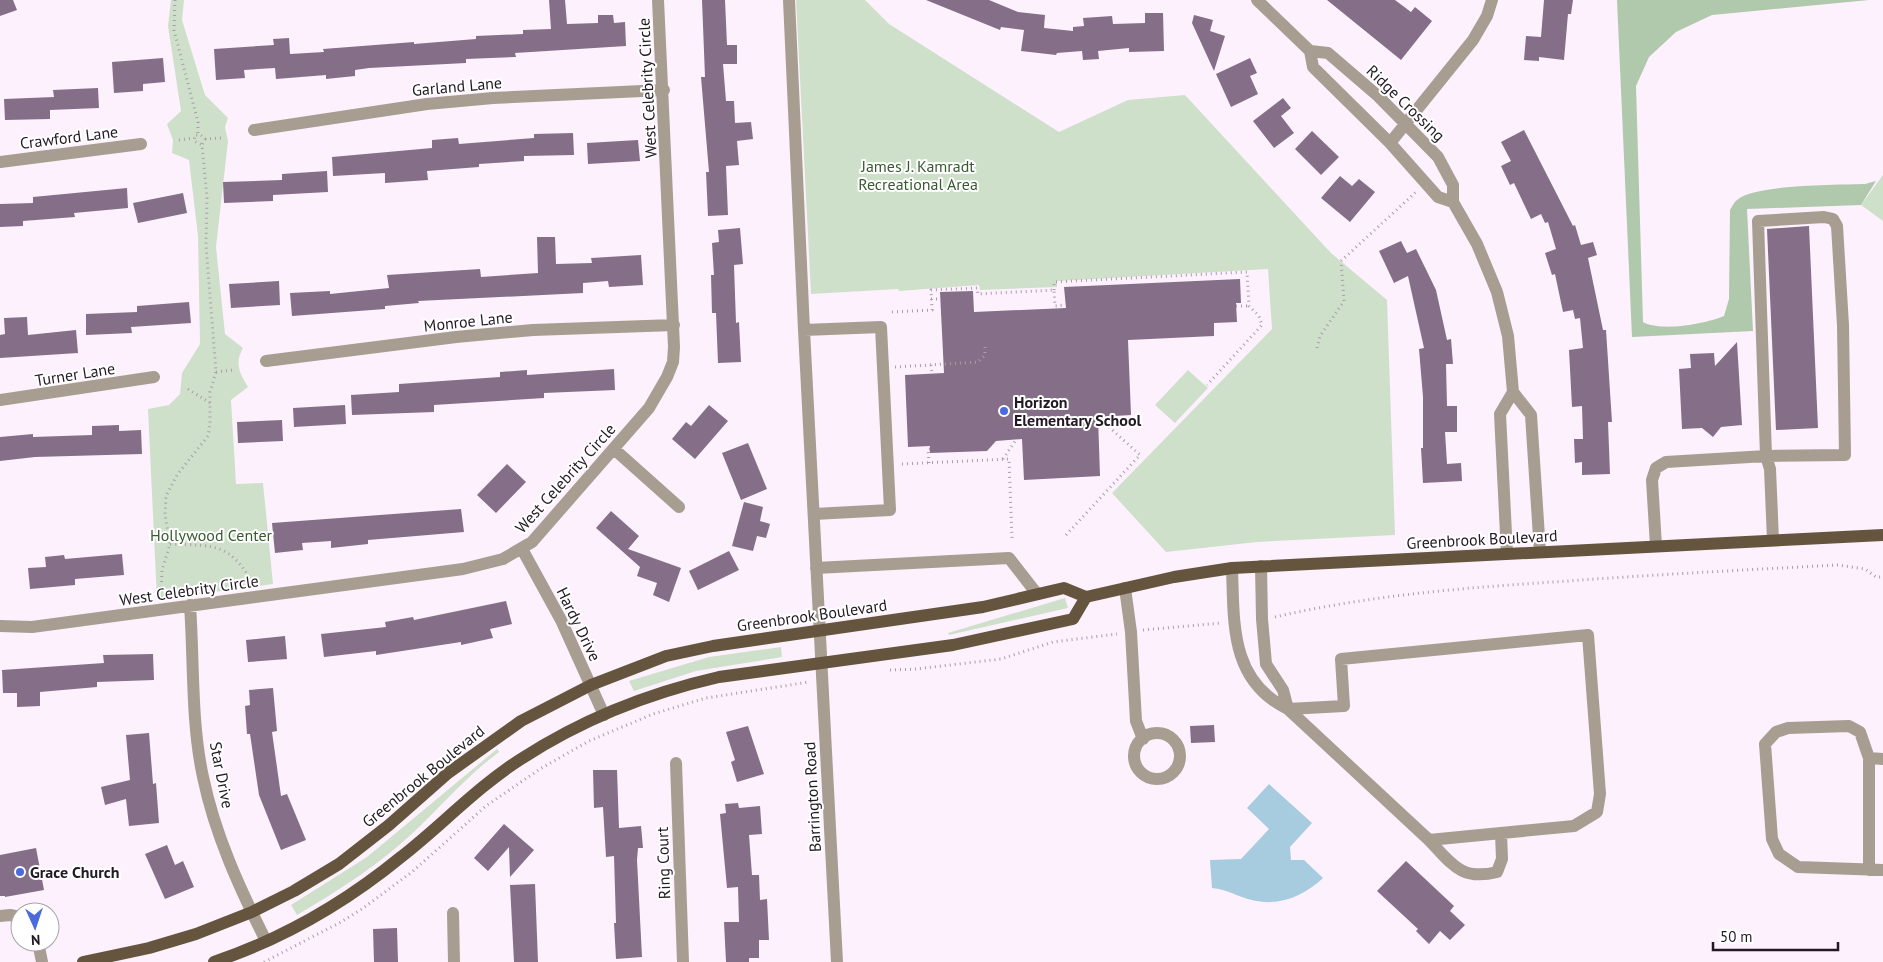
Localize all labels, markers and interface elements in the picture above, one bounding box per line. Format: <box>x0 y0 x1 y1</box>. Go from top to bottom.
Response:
street label: West Celebrity Circle <box>633 17 661 159</box>
street label: Ridge Crossing <box>1363 61 1449 145</box>
street label: Garland Lane <box>411 72 503 100</box>
street label: Crawford Lane <box>19 121 119 153</box>
park label: James J. Kamradt Recreational Area <box>858 156 978 194</box>
street label: Monroe Lane <box>423 306 513 336</box>
street label: Turner Lane <box>34 358 116 390</box>
place label: Horizon Elementary School <box>1014 392 1141 430</box>
marker: Horizon Elementary School <box>998 405 1010 417</box>
street label: West Celebrity Circle <box>511 419 619 537</box>
park label: Hollywood Center <box>150 525 273 545</box>
street label: Greenbrook Boulevard <box>1406 525 1558 553</box>
street label: West Celebrity Circle <box>118 570 260 610</box>
street label: Hardy Drive <box>553 584 605 664</box>
street label: Greenbrook Boulevard <box>736 595 888 635</box>
street label: Greenbrook Boulevard <box>358 721 488 831</box>
street label: Star Drive <box>206 740 238 810</box>
street label: Barrington Road <box>799 741 825 853</box>
street label: Ring Court <box>652 826 674 900</box>
place label: Grace Church <box>30 862 119 882</box>
marker: Grace Church <box>14 866 26 878</box>
north arrow <box>10 902 60 952</box>
scale bar <box>1713 920 1838 952</box>
text: 50 m <box>1720 927 1753 946</box>
text: N <box>31 931 41 949</box>

